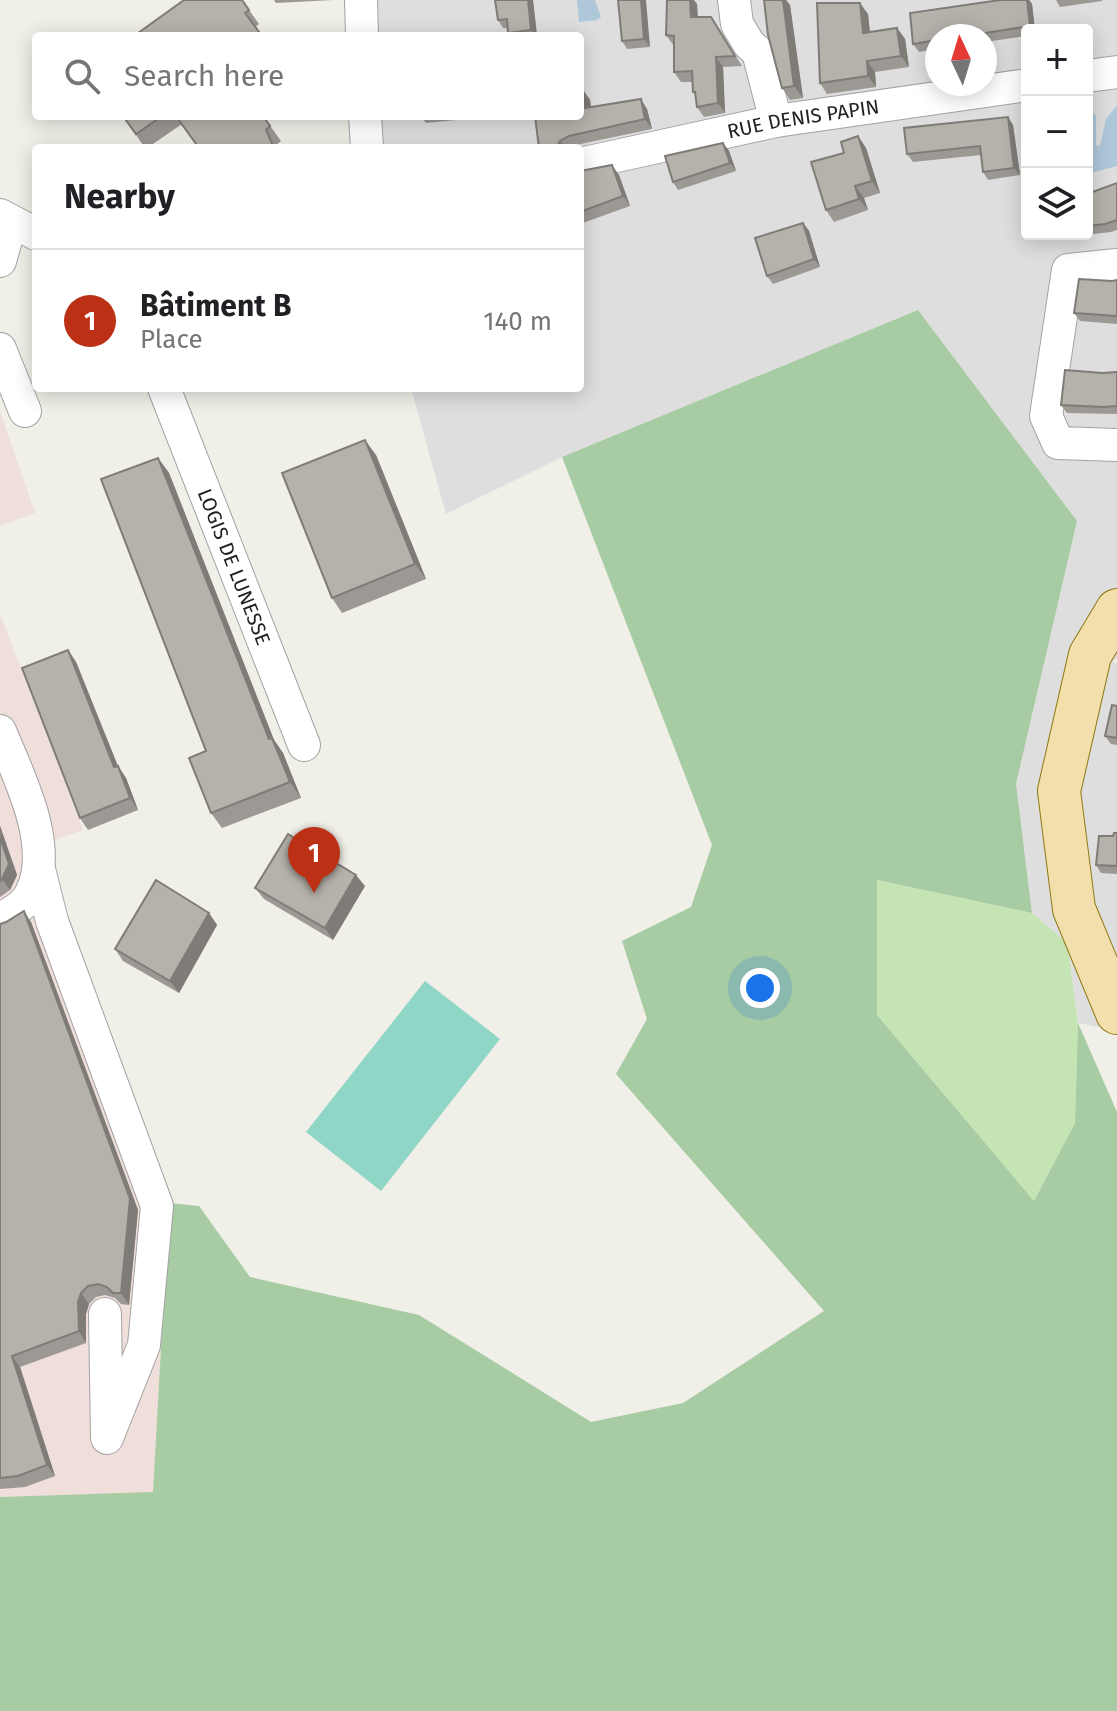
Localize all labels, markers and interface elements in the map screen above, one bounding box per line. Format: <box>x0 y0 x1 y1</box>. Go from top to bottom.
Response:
north arrow <box>925 24 997 96</box>
map controls <box>1021 24 1093 240</box>
button: + <box>1021 24 1093 96</box>
search box <box>32 32 584 120</box>
icon: search <box>60 54 104 98</box>
text: Search here <box>124 58 284 94</box>
street label: RUE DENIS PAPIN <box>725 94 881 143</box>
button: − <box>1021 96 1093 168</box>
button: layers <box>1021 168 1093 240</box>
text: Nearby <box>64 176 175 217</box>
text: Bâtiment B <box>140 288 291 324</box>
text: 1 <box>84 306 96 337</box>
text: 140 m <box>483 306 552 337</box>
text: Place <box>140 324 203 355</box>
street label: LOGIS DE LUNESSE <box>193 485 276 648</box>
pin: 1 <box>288 827 340 893</box>
your location <box>740 968 780 1008</box>

